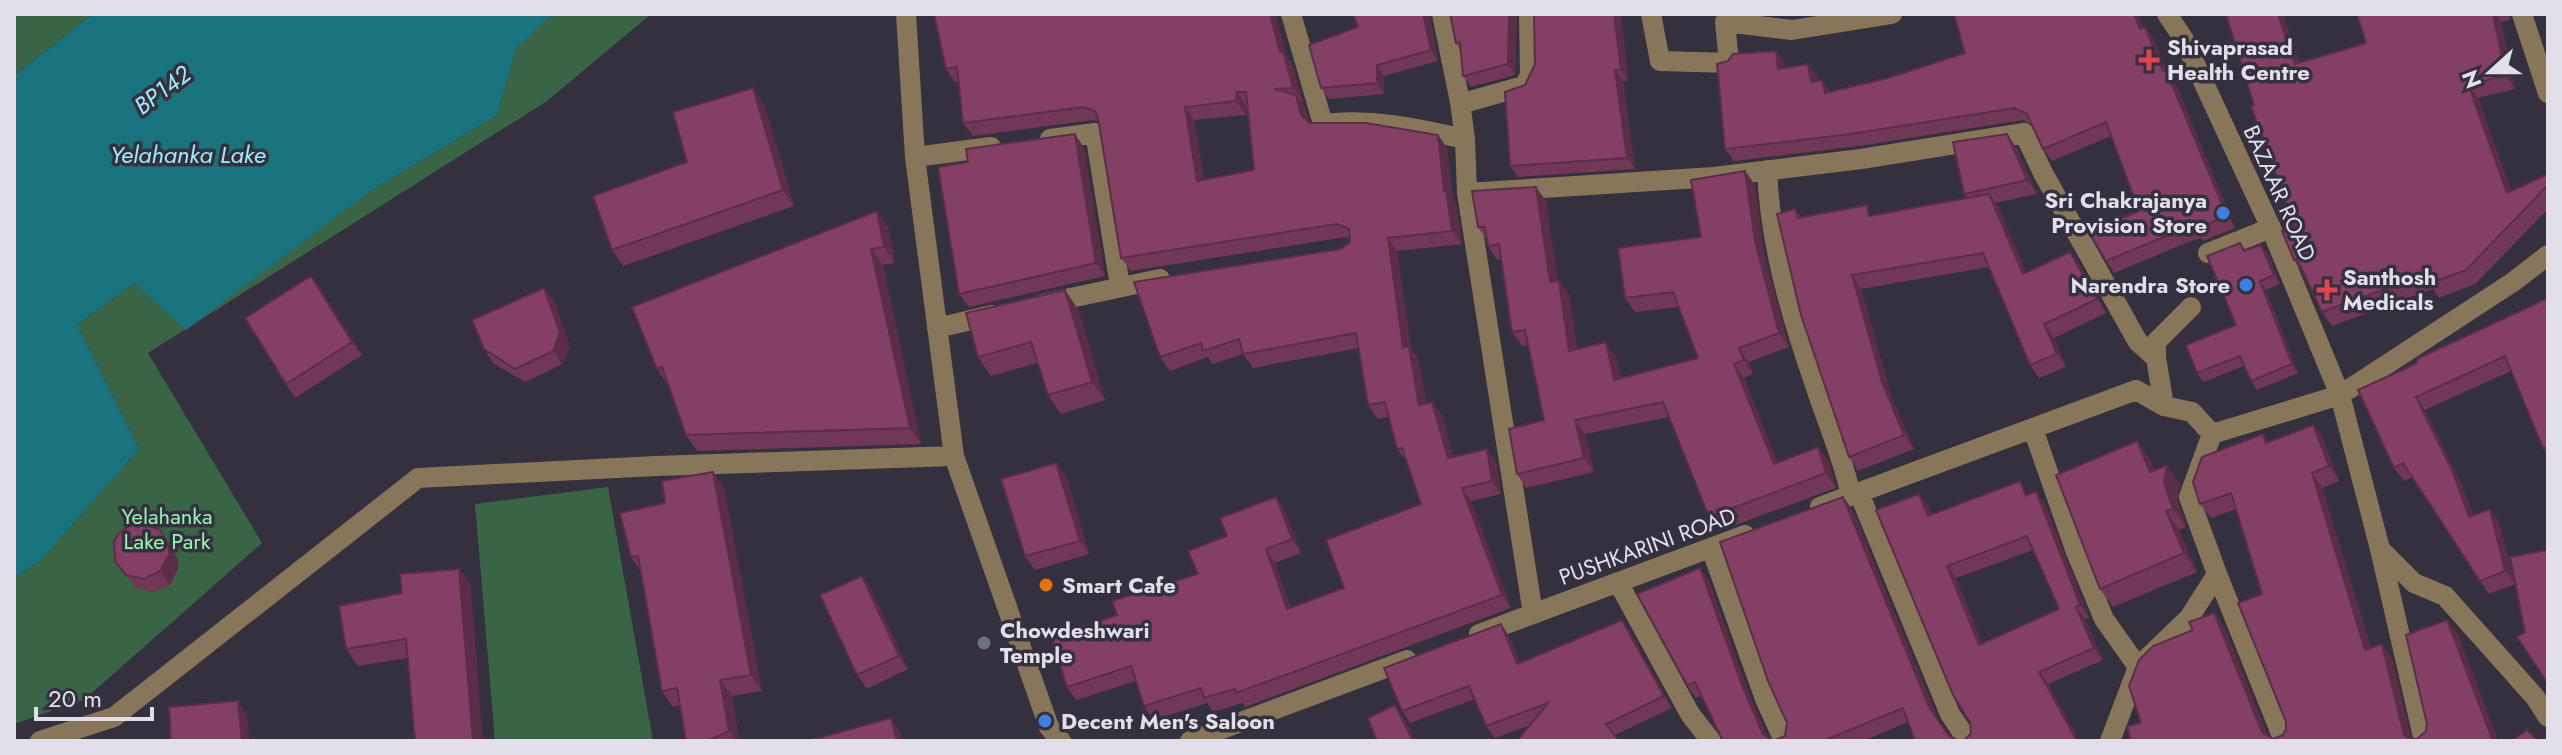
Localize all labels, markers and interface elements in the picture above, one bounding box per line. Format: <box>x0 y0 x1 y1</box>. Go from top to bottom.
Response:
place label: Shivaprasad Health Centre <box>2167 31 2310 88</box>
north arrow <box>2450 32 2530 112</box>
marker: Shivaprasad Health Centre <box>2138 49 2160 71</box>
water label: BP142 <box>126 57 198 123</box>
text: N <box>2453 65 2489 93</box>
street label: BAZAAR ROAD <box>2236 120 2324 266</box>
water label: Yelahanka Lake <box>110 137 266 172</box>
place label: Sri Chakrajanya Provision Store <box>2044 184 2207 241</box>
marker: Sri Chakrajanya Provision Store <box>2214 204 2232 222</box>
place label: Santhosh Medicals <box>2343 261 2436 318</box>
place label: Narendra Store <box>2071 269 2230 301</box>
marker: Narendra Store <box>2237 276 2255 294</box>
marker: Santhosh Medicals <box>2318 281 2336 299</box>
street label: PUSHKARINI ROAD <box>1554 499 1740 593</box>
park label: Yelahanka Lake Park <box>121 500 213 557</box>
place label: Smart Cafe <box>1062 569 1176 601</box>
marker: Smart Cafe <box>1037 576 1055 594</box>
place label: Chowdeshwari Temple <box>1000 614 1150 671</box>
marker: Chowdeshwari Temple <box>975 634 993 652</box>
scale bar <box>36 671 152 721</box>
text: 20 m <box>48 681 102 716</box>
place label: Decent Men's Saloon <box>1061 705 1275 737</box>
marker: Decent Men's Saloon <box>1036 712 1054 730</box>

